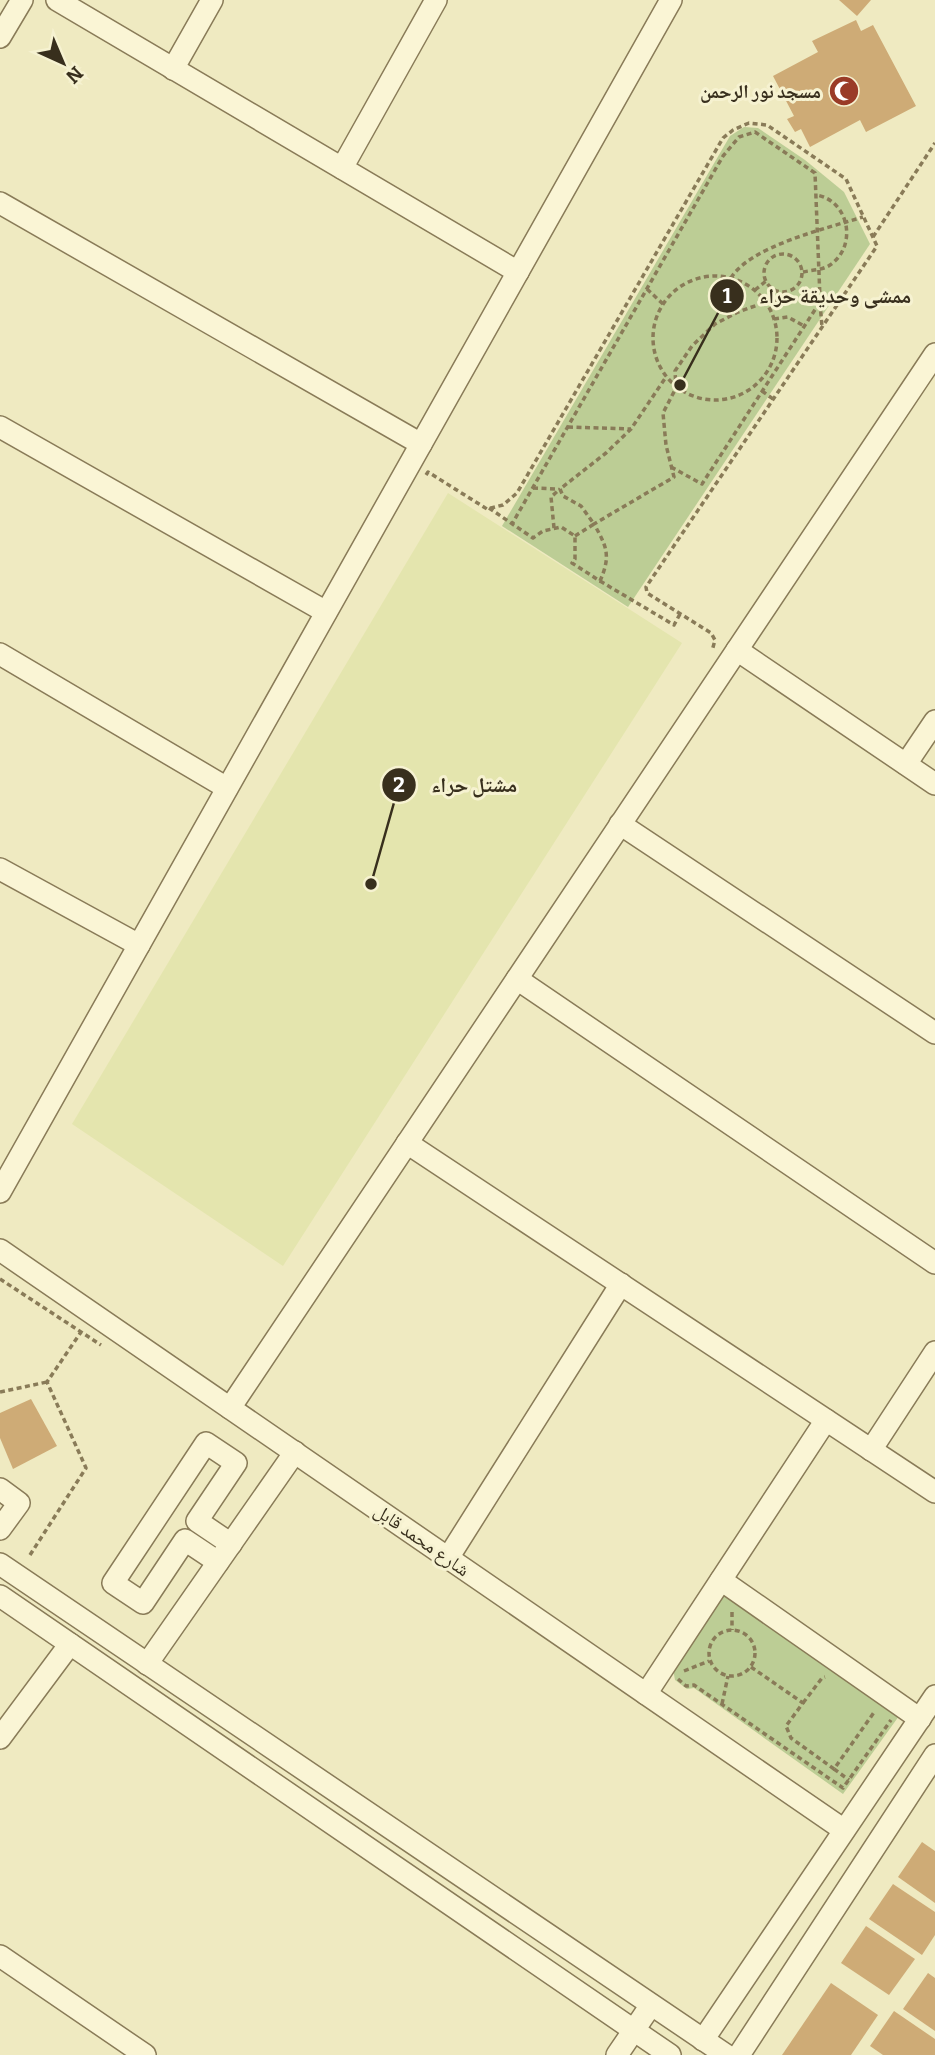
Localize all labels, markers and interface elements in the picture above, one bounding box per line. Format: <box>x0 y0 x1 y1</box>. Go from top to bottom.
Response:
north arrow <box>28 28 98 98</box>
text: N <box>61 62 88 88</box>
mosque icon: مسجد نور الرحمن <box>827 74 861 108</box>
place label: مسجد نور الرحمن <box>700 80 821 103</box>
callout: ممشى وحديقة حراء <box>710 275 925 317</box>
text: 1 <box>722 283 732 309</box>
text: ممشى وحديقة حراء <box>759 283 911 309</box>
callout: مشتل حراء <box>382 764 531 806</box>
text: 2 <box>393 772 405 798</box>
text: مشتل حراء <box>431 772 517 798</box>
street label: شارع محمد قابل <box>370 1499 474 1581</box>

